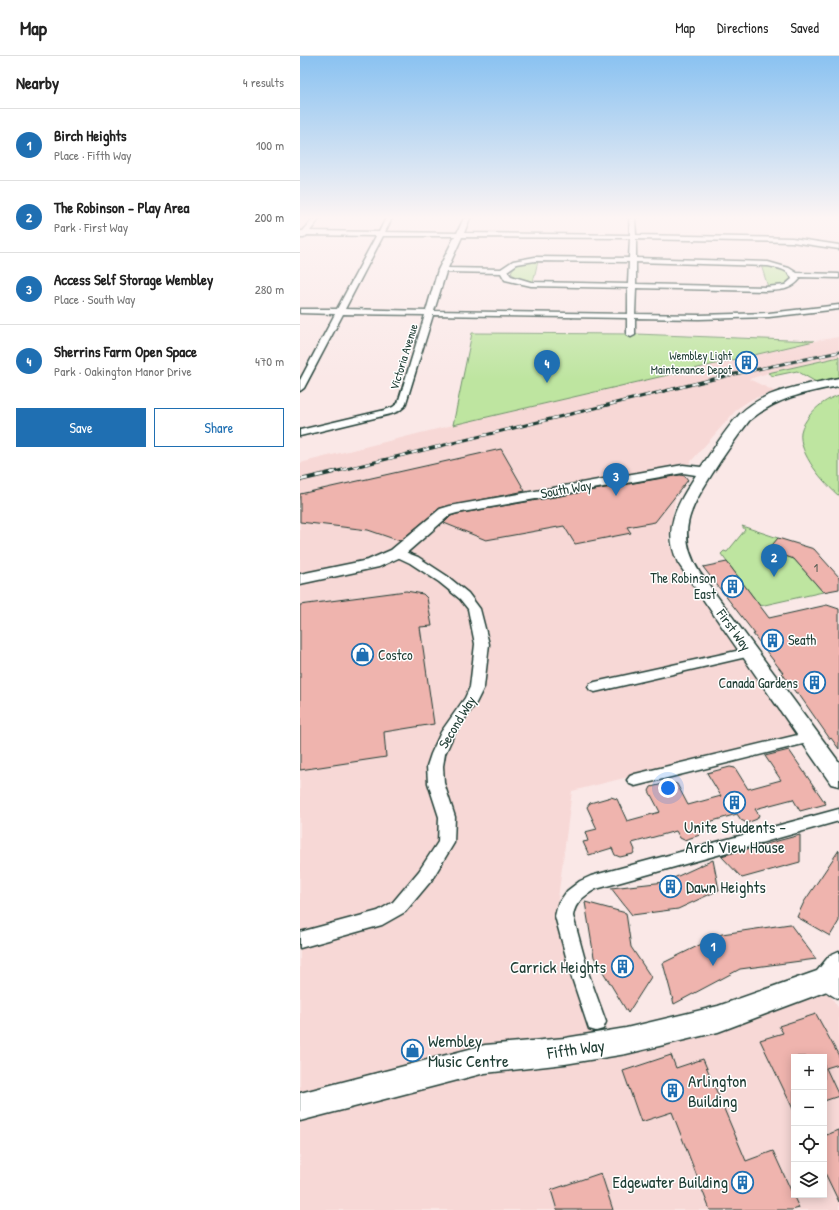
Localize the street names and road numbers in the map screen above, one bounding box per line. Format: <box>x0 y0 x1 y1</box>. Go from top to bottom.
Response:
street label: Victoria Avenue <box>385 322 422 392</box>
street label: South Way <box>539 475 593 503</box>
street label: First Way <box>711 604 756 655</box>
street label: Second Way <box>433 692 481 752</box>
street label: Fifth Way <box>545 1033 606 1064</box>

